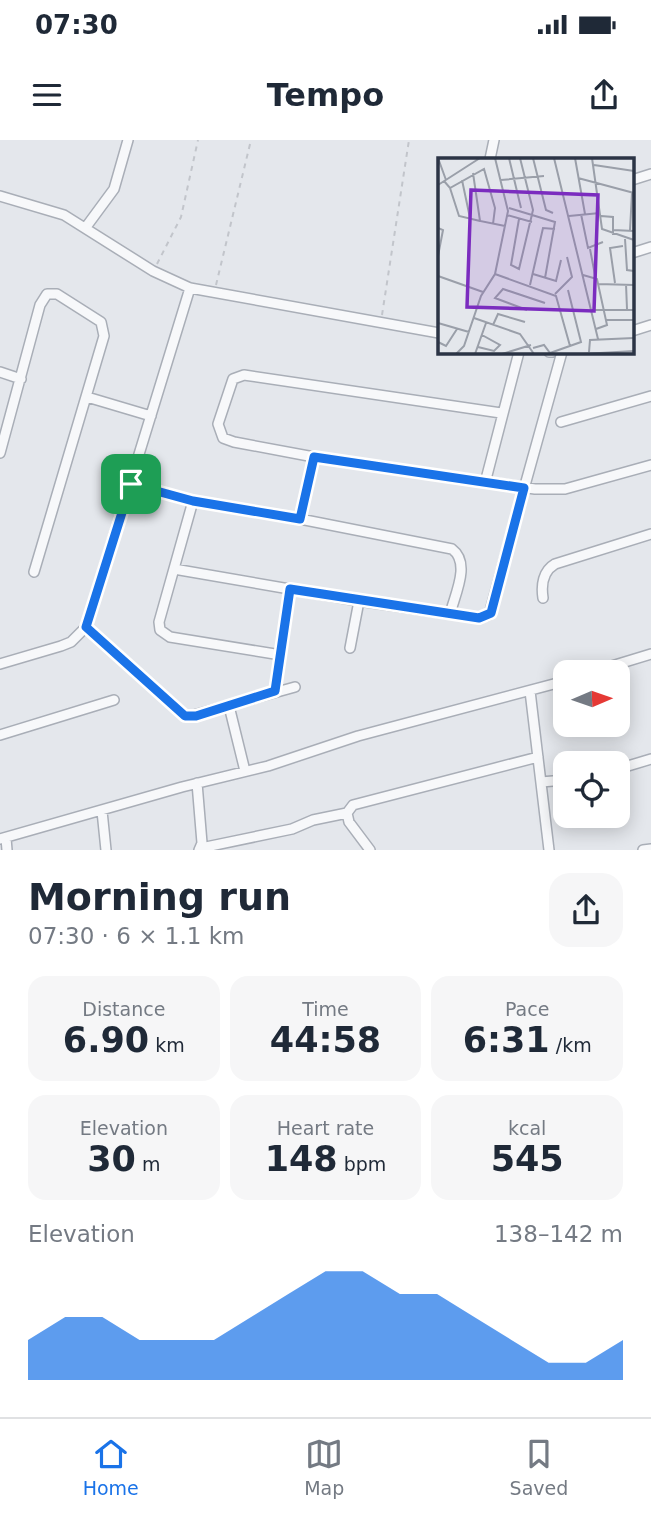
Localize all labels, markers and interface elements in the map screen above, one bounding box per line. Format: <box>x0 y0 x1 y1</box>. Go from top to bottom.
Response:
text: 07:30 <box>35 10 118 40</box>
icon: menu <box>28 76 66 114</box>
text: Tempo <box>267 76 384 114</box>
icon: share <box>585 76 623 114</box>
inset map <box>438 158 634 354</box>
pin <box>101 454 161 514</box>
icon: arrive <box>112 465 150 503</box>
north arrow <box>553 660 630 737</box>
map controls <box>553 660 630 828</box>
button: locate <box>553 751 630 828</box>
button: share <box>549 873 623 947</box>
text: Morning run <box>28 875 291 919</box>
text: 07:30 · 6 × 1.1 km <box>28 923 244 949</box>
text: Distance <box>82 998 165 1020</box>
text: Time <box>302 998 349 1020</box>
text: Pace <box>505 998 549 1020</box>
text: 6.90 <box>63 1020 149 1060</box>
text: 44:58 <box>270 1020 381 1060</box>
text: 6:31 <box>463 1020 550 1060</box>
text: km <box>149 1034 185 1056</box>
text: /km <box>550 1034 592 1056</box>
text: Elevation <box>80 1117 168 1139</box>
text: Heart rate <box>277 1117 374 1139</box>
text: kcal <box>508 1117 546 1139</box>
text: 30 <box>87 1139 136 1179</box>
text: 148 <box>265 1139 338 1179</box>
text: 545 <box>491 1139 564 1179</box>
text: m <box>136 1153 160 1175</box>
text: bpm <box>338 1153 386 1175</box>
text: Elevation <box>28 1221 135 1247</box>
text: 138–142 m <box>494 1221 623 1247</box>
tab: Home <box>83 1435 139 1499</box>
tab: Map <box>304 1435 344 1499</box>
tab: Saved <box>510 1435 568 1499</box>

